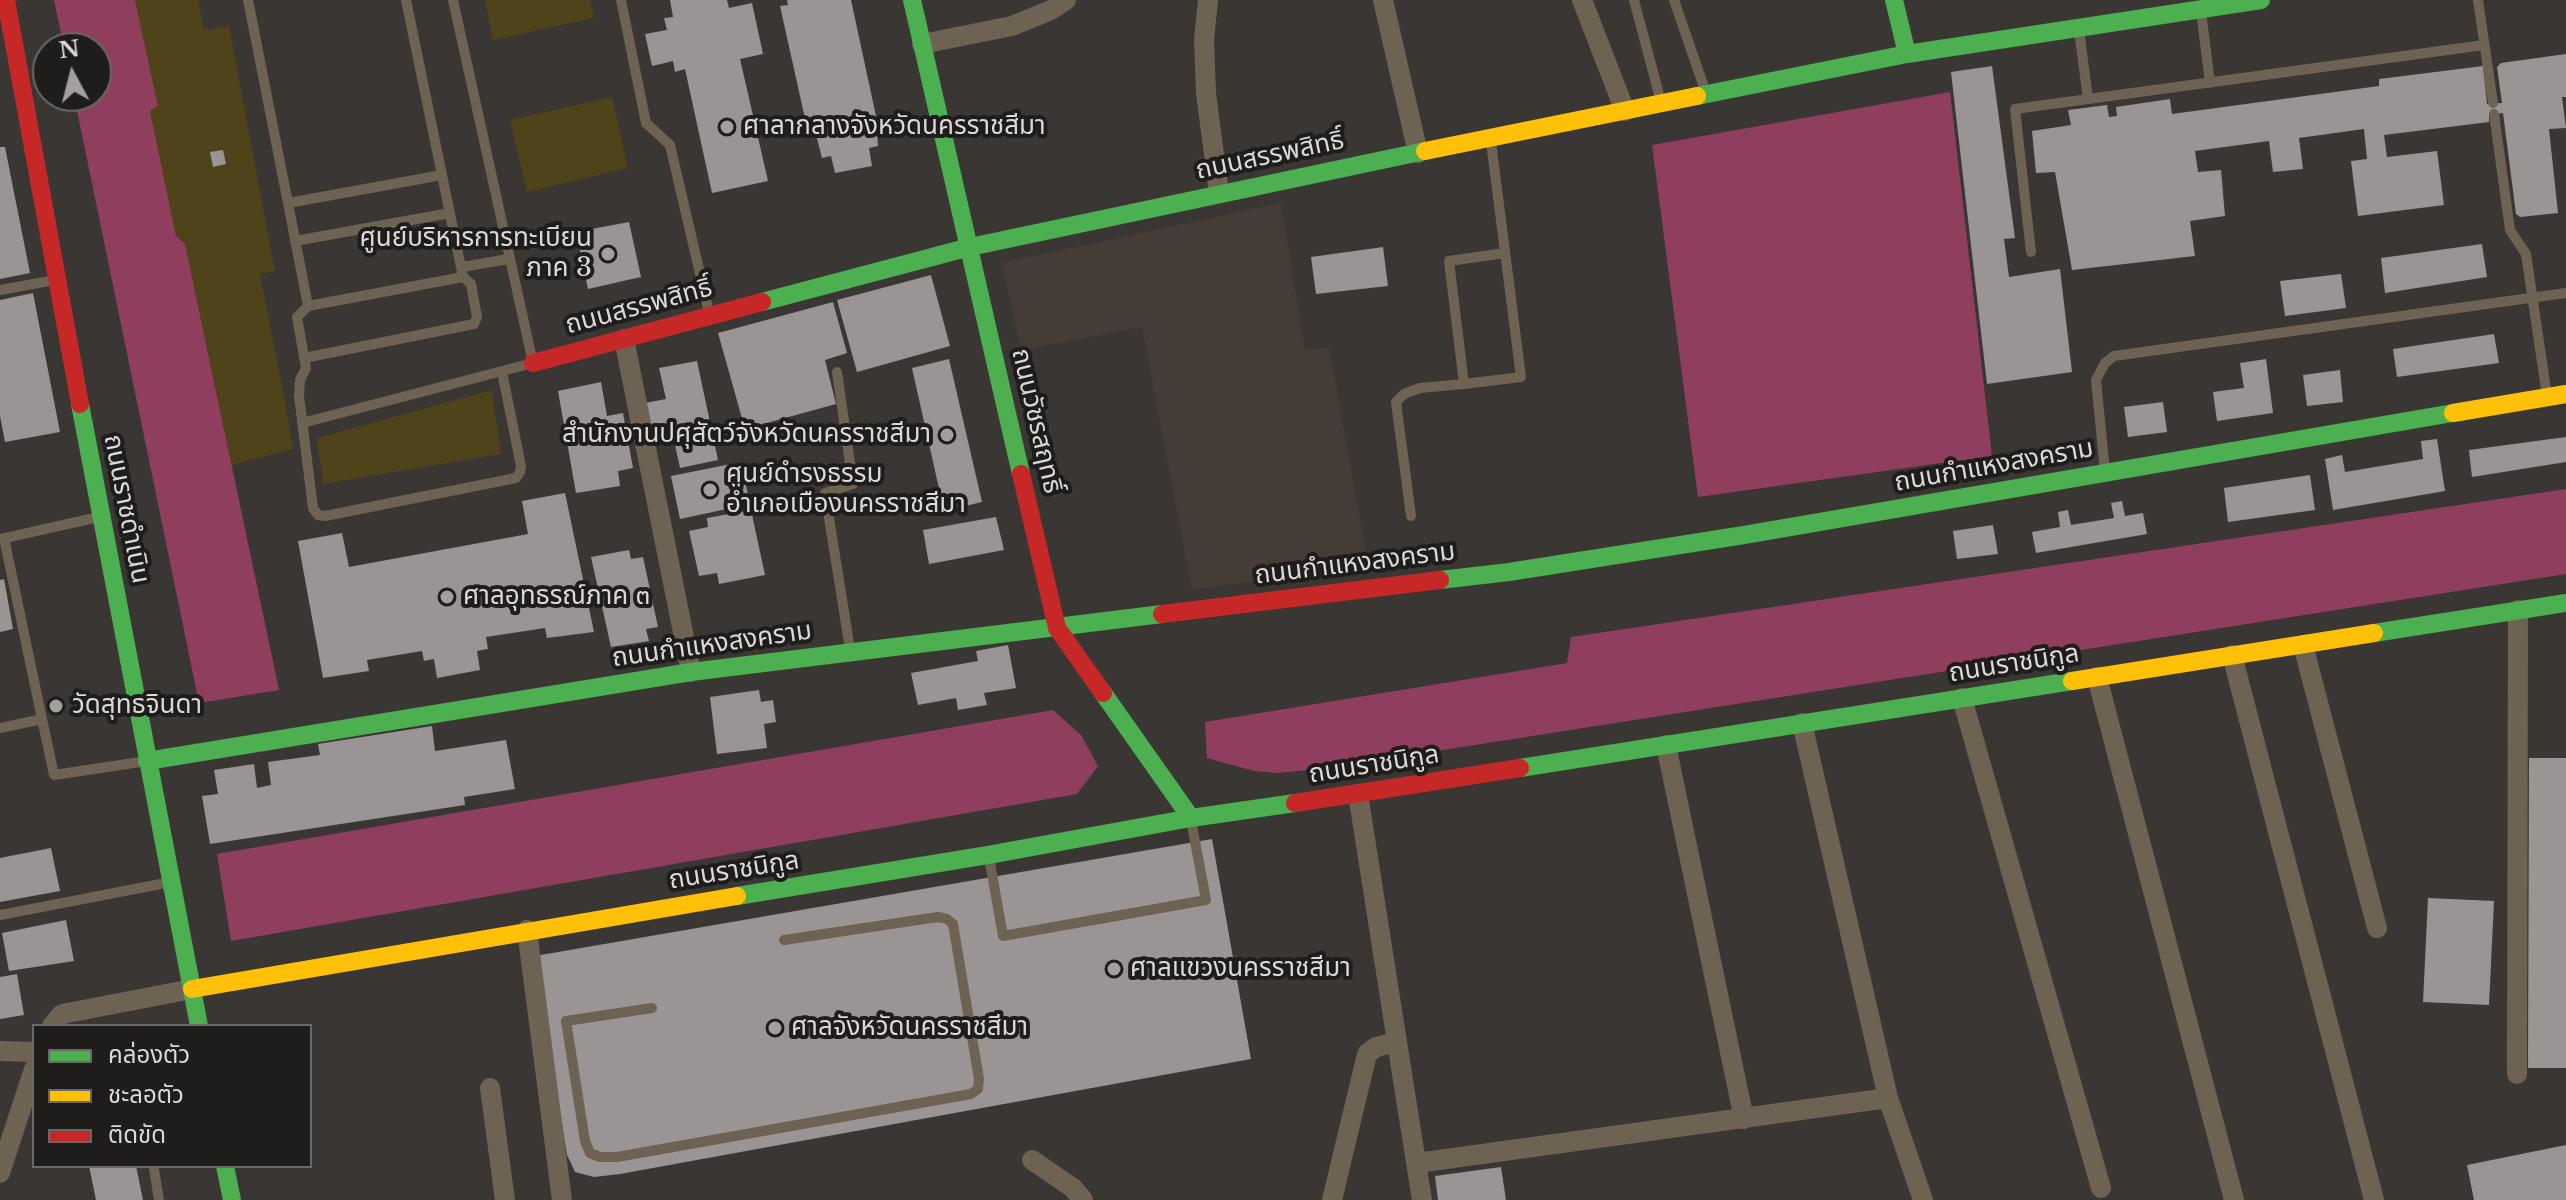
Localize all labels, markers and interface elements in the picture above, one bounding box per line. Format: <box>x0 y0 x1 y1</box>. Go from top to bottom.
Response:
north arrow <box>32 32 112 112</box>
text: N <box>57 35 81 64</box>
place label: ศาลากลางจังหวัดนครราชสีมา <box>743 111 1046 143</box>
marker: ศาลากลางจังหวัดนครราชสีมา <box>718 118 736 136</box>
street label: ถนนสรรพสิทธิ์ <box>1193 125 1347 187</box>
place label: ศูนย์บริหารการทะเบียน ภาค 3 <box>359 223 592 284</box>
marker: ศูนย์บริหารการทะเบียน ภาค 3 <box>599 245 617 263</box>
street label: ถนนสรรพสิทธิ์ <box>562 272 716 342</box>
street label: ถนนวัชรสฤทธิ์ <box>1004 345 1068 497</box>
place label: สำนักงานปศุสัตว์จังหวัดนครราชสีมา <box>562 419 931 451</box>
marker: สำนักงานปศุสัตว์จังหวัดนครราชสีมา <box>938 426 956 444</box>
street label: ถนนราชดำเนิน <box>96 432 156 586</box>
street label: ถนนกำแหงสงคราม <box>1892 433 2096 499</box>
place label: ศูนย์ดำรงธรรม อำเภอเมืองนครราชสีมา <box>726 459 966 520</box>
marker: ศูนย์ดำรงธรรม อำเภอเมืองนครราชสีมา <box>701 481 719 499</box>
street label: ถนนกำแหงสงคราม <box>1253 536 1457 592</box>
place label: ศาลอุทธรณ์ภาค ๓ <box>463 581 650 613</box>
marker: ศาลอุทธรณ์ภาค ๓ <box>438 588 456 606</box>
street label: ถนนกำแหงสงคราม <box>610 616 814 674</box>
street label: ถนนราชนิกูล <box>1947 638 2081 690</box>
place label: วัดสุทธจินดา <box>72 690 202 722</box>
marker: วัดสุทธจินดา <box>47 697 65 715</box>
street label: ถนนราชนิกูล <box>1307 739 1441 791</box>
street label: ถนนราชนิกูล <box>667 845 801 897</box>
place label: ศาลแขวงนครราชสีมา <box>1130 953 1351 985</box>
marker: ศาลแขวงนครราชสีมา <box>1105 960 1123 978</box>
place label: ศาลจังหวัดนครราชสีมา <box>791 1012 1028 1044</box>
marker: ศาลจังหวัดนครราชสีมา <box>766 1019 784 1037</box>
legend <box>32 1024 312 1168</box>
text: คล่องตัว <box>108 1040 190 1069</box>
text: ชะลอตัว <box>108 1080 184 1109</box>
text: ติดขัด <box>108 1120 166 1149</box>

